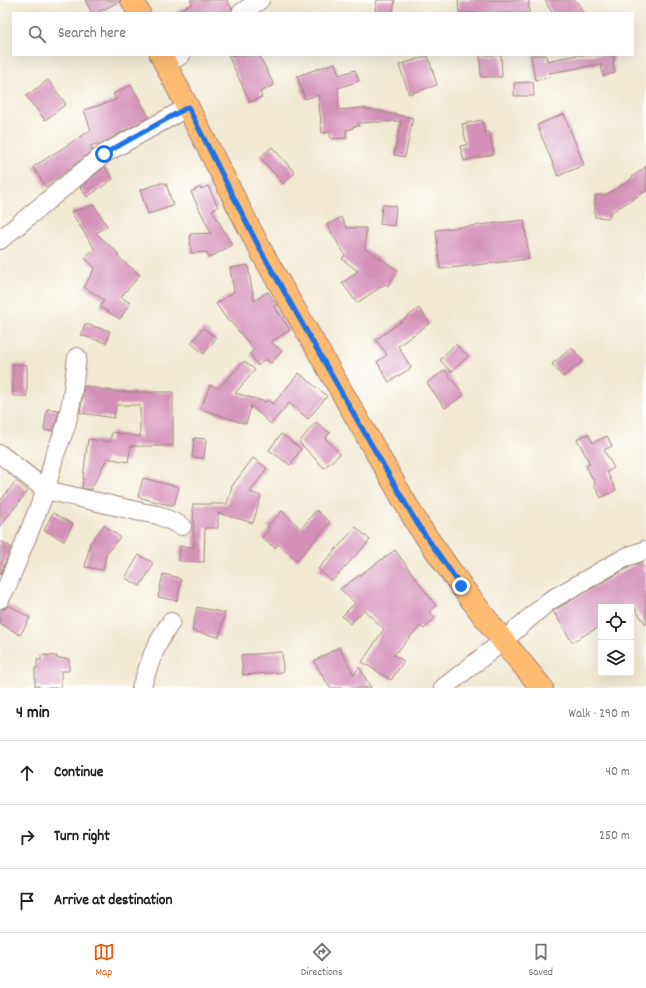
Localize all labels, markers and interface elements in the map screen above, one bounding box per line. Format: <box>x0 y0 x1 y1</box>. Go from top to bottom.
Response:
search box <box>12 12 634 56</box>
icon: search <box>26 23 48 45</box>
text: Search here <box>58 23 126 45</box>
route start <box>95 145 113 163</box>
route end <box>452 577 470 595</box>
map controls <box>598 604 634 676</box>
button: locate <box>598 604 634 640</box>
button: layers <box>598 640 634 676</box>
text: 4 min <box>16 702 50 726</box>
text: Walk · 290 m <box>568 705 630 724</box>
icon: ahead <box>16 762 38 784</box>
text: Continue <box>54 762 103 784</box>
text: 40 m <box>606 763 630 782</box>
icon: right <box>16 826 38 848</box>
text: Turn right <box>54 826 110 848</box>
text: 250 m <box>599 827 630 846</box>
icon: arrive <box>16 890 38 912</box>
text: Arrive at destination <box>54 890 172 912</box>
tab: Map <box>93 941 115 981</box>
tab: Directions <box>301 941 343 981</box>
tab: Saved <box>528 941 553 981</box>

